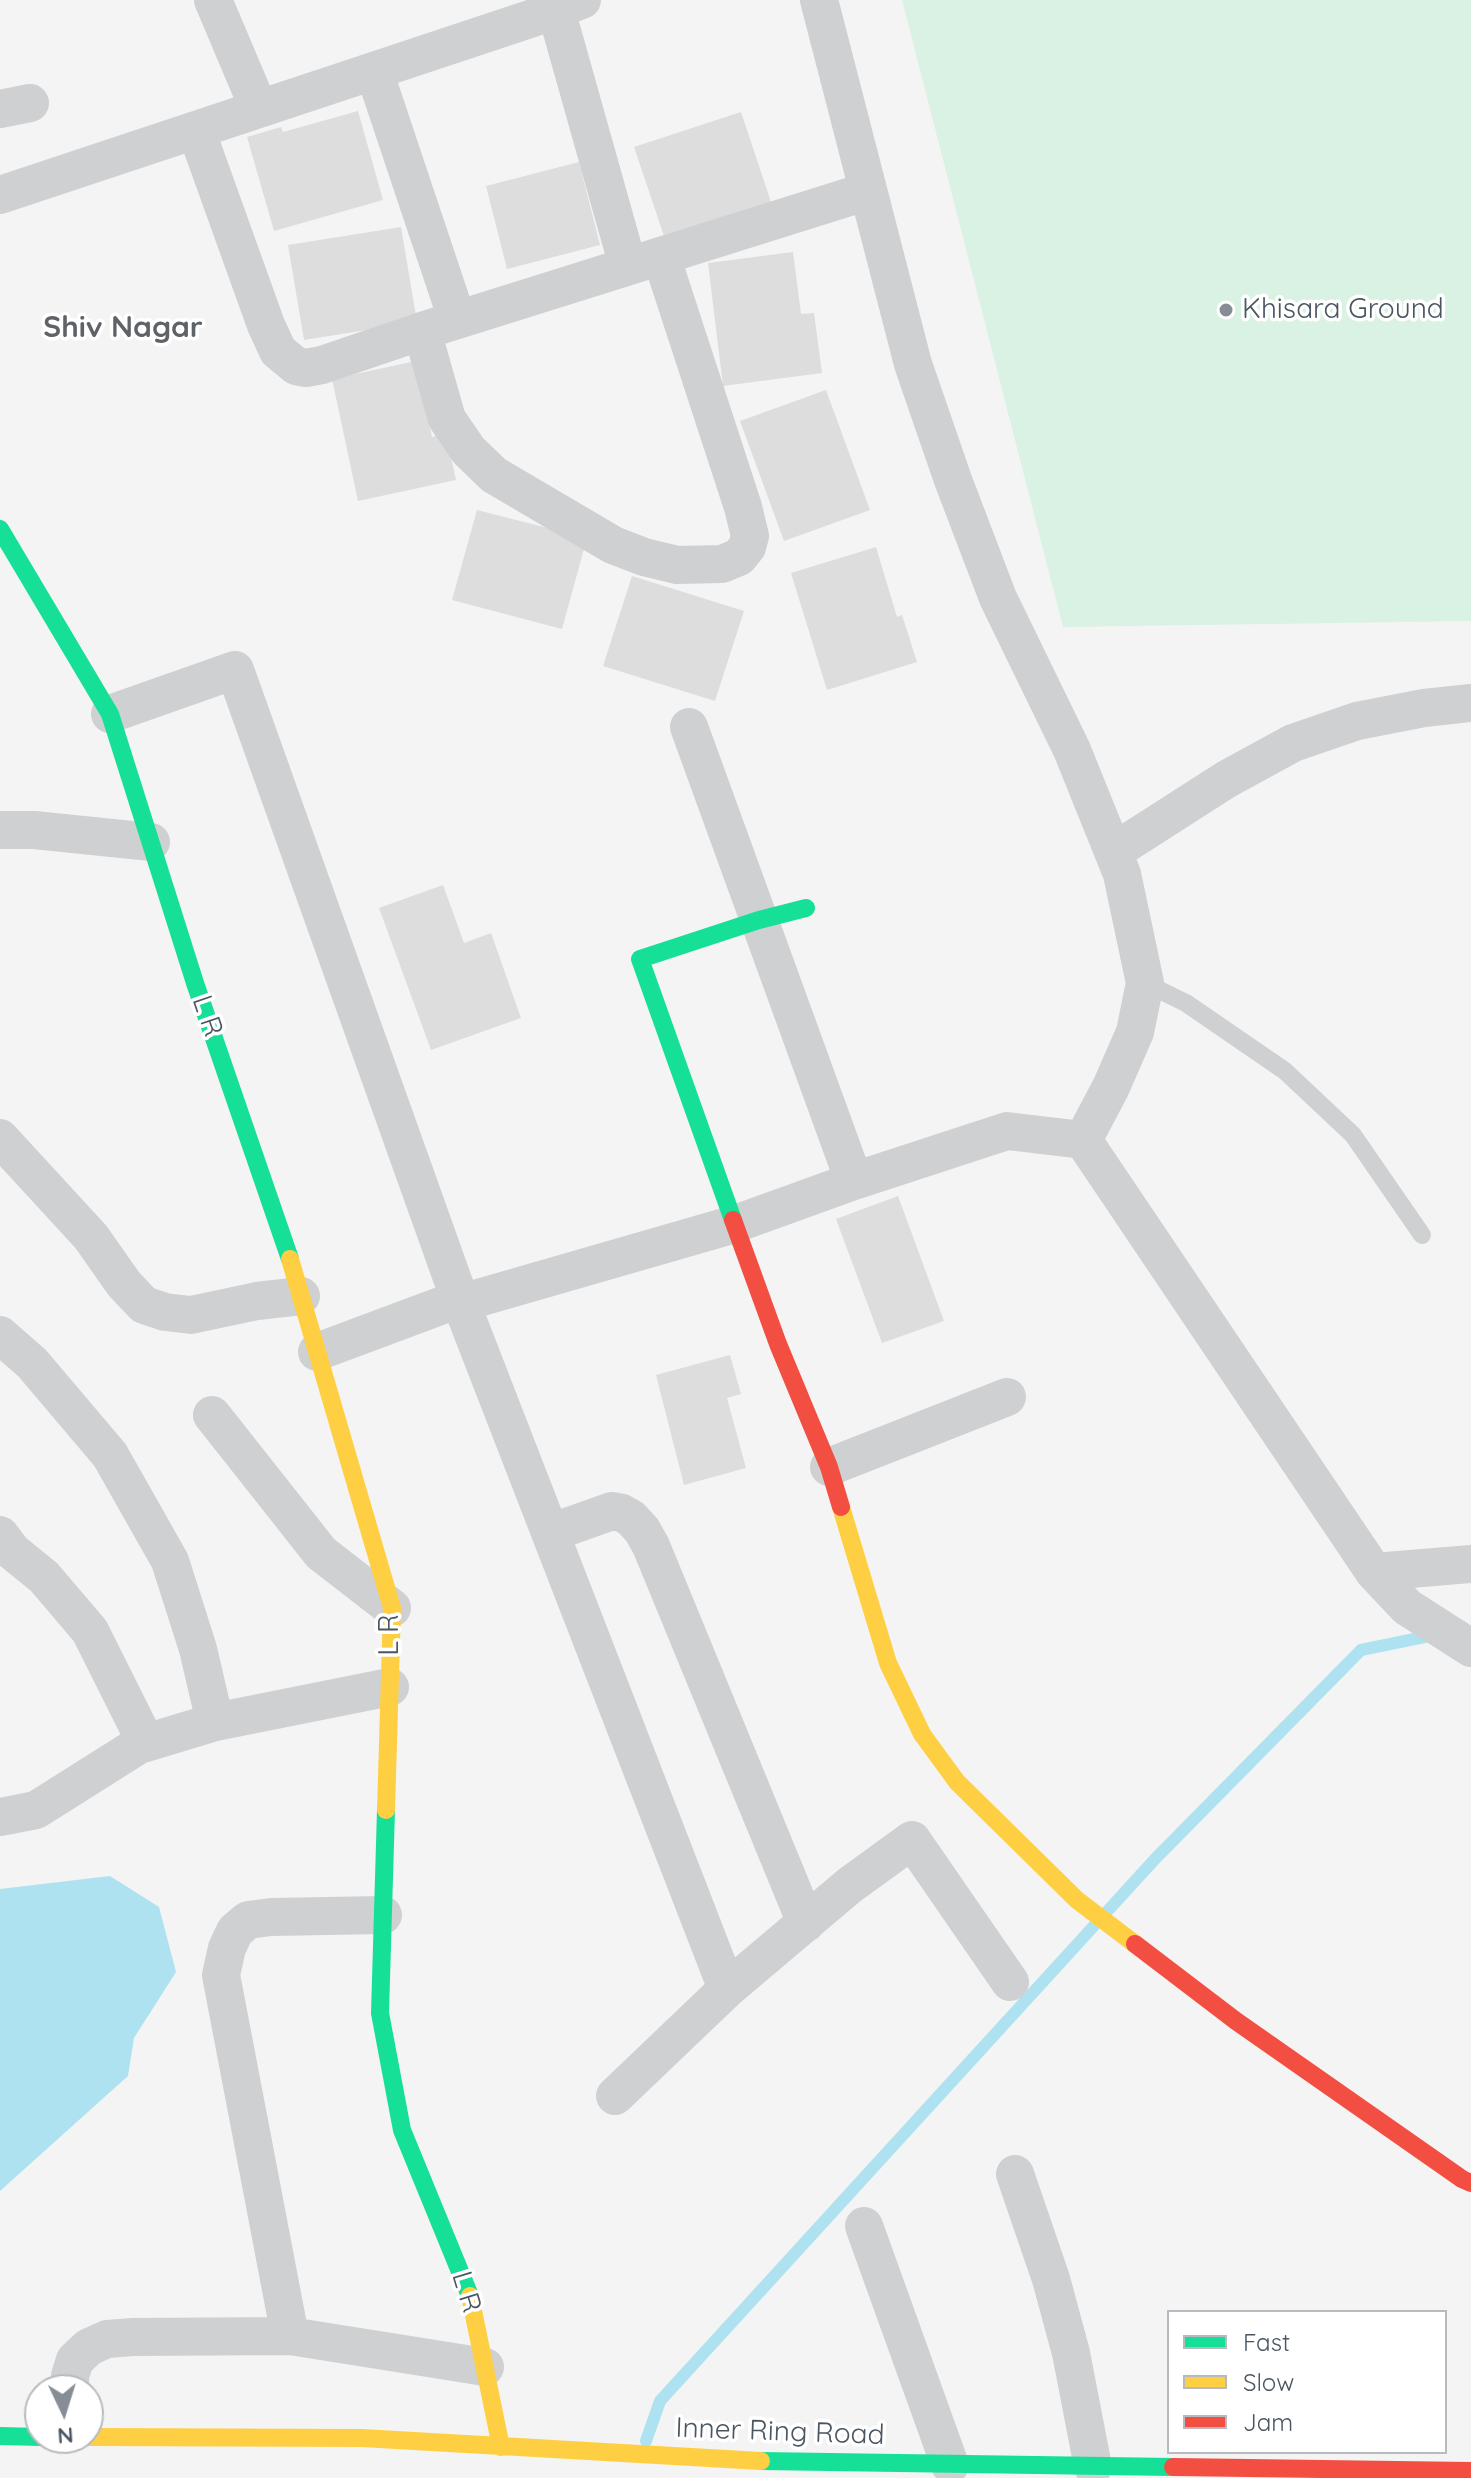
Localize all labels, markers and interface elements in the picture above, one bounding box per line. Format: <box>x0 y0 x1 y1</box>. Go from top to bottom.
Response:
place label: Khisara Ground <box>1242 293 1444 327</box>
marker: Khisara Ground <box>1217 301 1235 319</box>
district label: Shiv Nagar <box>43 310 203 346</box>
street label: L R <box>184 991 230 1041</box>
street label: L R <box>373 1614 407 1656</box>
street label: L R <box>444 2267 488 2317</box>
legend <box>1167 2310 1447 2454</box>
text: Fast <box>1243 2327 1290 2357</box>
text: Slow <box>1243 2367 1294 2397</box>
north arrow <box>24 2374 104 2454</box>
text: Jam <box>1243 2407 1293 2437</box>
street label: Inner Ring Road <box>675 2412 885 2452</box>
text: N <box>56 2421 75 2450</box>

